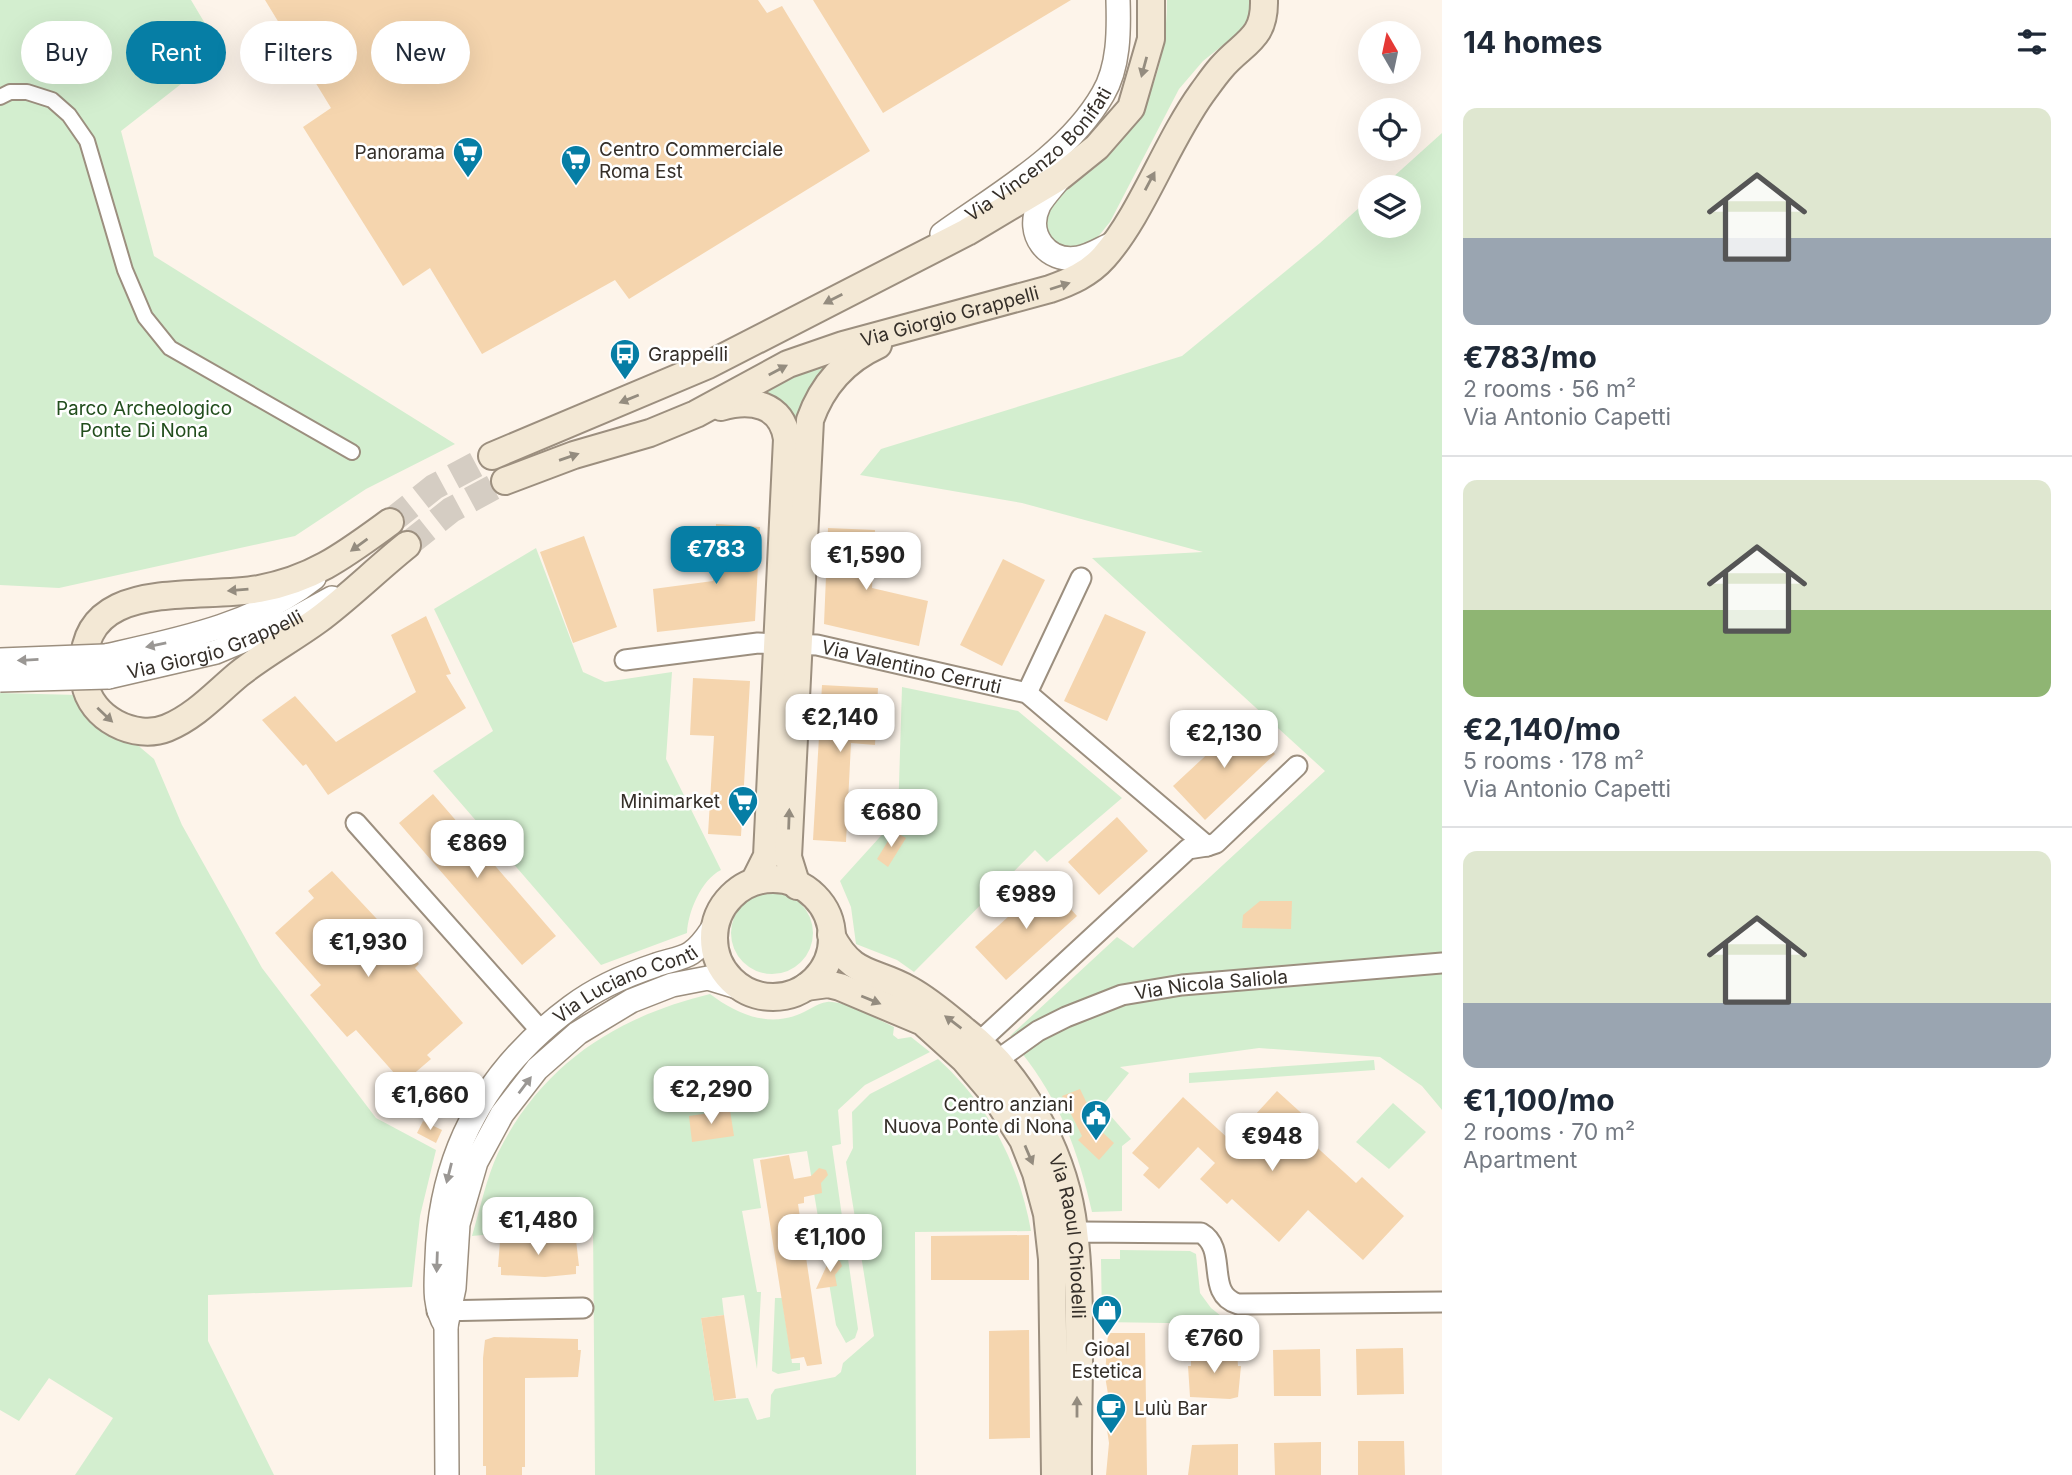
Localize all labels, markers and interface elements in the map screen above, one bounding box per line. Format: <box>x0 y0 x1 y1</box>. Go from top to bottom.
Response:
chip: Buy <box>21 21 112 84</box>
chip: Rent <box>126 21 226 84</box>
chip: Filters <box>240 21 357 84</box>
chip: New <box>371 21 470 84</box>
north arrow <box>1358 21 1421 84</box>
map controls <box>1358 21 1421 238</box>
icon: filters <box>2013 23 2051 61</box>
text: 14 homes <box>1463 24 1602 60</box>
one-way arrow <box>1138 57 1149 79</box>
street label: Via Vincenzo Bonifati <box>961 83 1116 226</box>
button: locate <box>1358 98 1421 161</box>
supermarket icon: Panorama <box>451 135 485 179</box>
place label: Centro Commerciale Roma Est <box>599 138 783 183</box>
place label: Panorama <box>354 141 445 164</box>
supermarket icon: Centro Commerciale Roma Est <box>559 143 593 187</box>
icon: home <box>1694 154 1820 280</box>
one-way arrow <box>1143 171 1155 191</box>
button: layers <box>1358 175 1421 238</box>
one-way arrow <box>1050 280 1071 290</box>
street label: Via Giorgio Grappelli <box>858 281 1041 351</box>
one-way arrow <box>824 293 843 305</box>
bus stop icon: Grappelli <box>608 337 642 381</box>
text: €783/mo <box>1463 339 1597 375</box>
place label: Grappelli <box>648 343 728 366</box>
one-way arrow <box>768 364 788 376</box>
text: 2 rooms · 56 m² <box>1463 375 1636 403</box>
one-way arrow <box>619 394 640 405</box>
park label: Parco Archeologico Ponte Di Nona <box>56 397 232 442</box>
text: Via Antonio Capetti <box>1463 403 1671 431</box>
one-way arrow <box>559 451 580 462</box>
pin: €783 <box>675 526 757 586</box>
icon: home <box>1694 526 1820 652</box>
pin: €1,590 <box>809 532 923 592</box>
text: €783 <box>687 535 745 563</box>
one-way arrow <box>350 538 368 552</box>
text: €1,590 <box>827 541 905 569</box>
one-way arrow <box>227 585 249 596</box>
street label: Via Giorgio Grappelli <box>125 605 307 684</box>
street label: Via Valentino Cerruti <box>819 635 1004 698</box>
one-way arrow <box>145 640 167 651</box>
one-way arrow <box>17 655 39 666</box>
pin: €2,140 <box>783 694 897 754</box>
text: €2,140 <box>802 703 878 731</box>
one-way arrow <box>96 707 113 723</box>
pin: €2,130 <box>1167 710 1281 770</box>
text: €2,140/mo <box>1463 711 1621 747</box>
text: €2,130 <box>1186 719 1262 747</box>
text: 5 rooms · 178 m² <box>1463 747 1644 775</box>
text: Via Antonio Capetti <box>1463 775 1671 803</box>
supermarket icon: Minimarket <box>726 784 760 828</box>
place label: Minimarket <box>620 790 720 813</box>
pin: €680 <box>850 790 932 849</box>
text: €680 <box>860 798 922 826</box>
one-way arrow <box>784 808 795 830</box>
pin: €869 <box>436 820 518 880</box>
text: €869 <box>447 829 507 857</box>
pin: €989 <box>985 872 1067 931</box>
text: €989 <box>996 880 1056 908</box>
icon: home <box>1694 897 1820 1023</box>
pin: €1,930 <box>311 920 425 979</box>
text: €1,930 <box>329 928 407 956</box>
street label: Via Luciano Conti <box>548 941 702 1028</box>
street label: Via Nicola Saliola <box>1133 965 1289 1004</box>
one-way arrow <box>861 995 882 1006</box>
one-way arrow <box>944 1015 963 1029</box>
pin: €2,290 <box>654 1066 768 1126</box>
pin: €1,660 <box>373 1072 487 1132</box>
text: €2,290 <box>670 1075 752 1103</box>
one-way arrow <box>517 1076 532 1094</box>
text: €1,660 <box>391 1081 469 1109</box>
text: €1,100/mo <box>1463 1082 1615 1118</box>
place label: Centro anziani Nuova Ponte di Nona <box>884 1093 1073 1138</box>
public building icon: Centro anziani Nuova Ponte di Nona <box>1079 1098 1113 1142</box>
pin: €948 <box>1231 1114 1313 1173</box>
text: 2 rooms · 70 m² <box>1463 1118 1635 1146</box>
text: €948 <box>1241 1122 1303 1150</box>
one-way arrow <box>1023 1144 1034 1165</box>
text: Apartment <box>1463 1146 1577 1174</box>
street label: Via Raoul Chiodelli <box>1044 1151 1091 1319</box>
one-way arrow <box>443 1162 454 1184</box>
pin: €1,480 <box>481 1198 595 1257</box>
text: €1,480 <box>498 1206 578 1234</box>
pin: €1,100 <box>773 1214 887 1274</box>
text: €1,100 <box>794 1223 866 1251</box>
one-way arrow <box>431 1251 442 1273</box>
shop icon: Gioal Estetica <box>1090 1293 1124 1337</box>
pin: €760 <box>1173 1316 1255 1375</box>
text: €760 <box>1184 1324 1244 1352</box>
place label: Gioal Estetica <box>1071 1338 1143 1383</box>
cafe icon: Lulù Bar <box>1094 1391 1128 1435</box>
one-way arrow <box>1072 1396 1083 1418</box>
place label: Lulù Bar <box>1134 1397 1207 1420</box>

